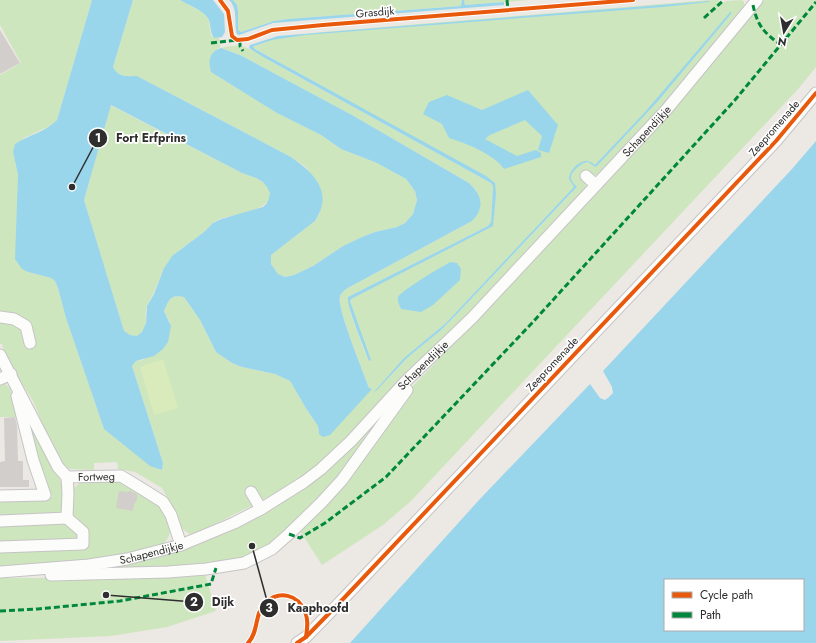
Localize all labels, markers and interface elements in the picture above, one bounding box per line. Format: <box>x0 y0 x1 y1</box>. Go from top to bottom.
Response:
street label: Grasdijk <box>355 2 395 22</box>
north arrow <box>764 12 804 52</box>
text: N <box>776 33 788 51</box>
street label: Zeepromenade <box>745 96 803 160</box>
street label: Schapendijkje <box>618 101 675 160</box>
callout: Fort Erfprins <box>88 126 194 150</box>
text: 1 <box>95 129 101 147</box>
text: Fort Erfprins <box>116 129 187 147</box>
street label: Zeepromenade <box>522 333 582 395</box>
street label: Schapendijkje <box>394 337 452 394</box>
street label: Fortweg <box>78 468 115 485</box>
street label: Schapendijkje <box>118 537 185 568</box>
legend <box>664 579 804 631</box>
text: Cycle path <box>700 586 753 604</box>
callout: Dijk <box>184 590 242 614</box>
text: 2 <box>190 593 198 611</box>
text: Dijk <box>212 593 234 611</box>
callout: Kaaphoofd <box>259 596 356 620</box>
text: 3 <box>265 599 273 617</box>
text: Kaaphoofd <box>287 599 349 617</box>
text: Path <box>700 606 721 624</box>

